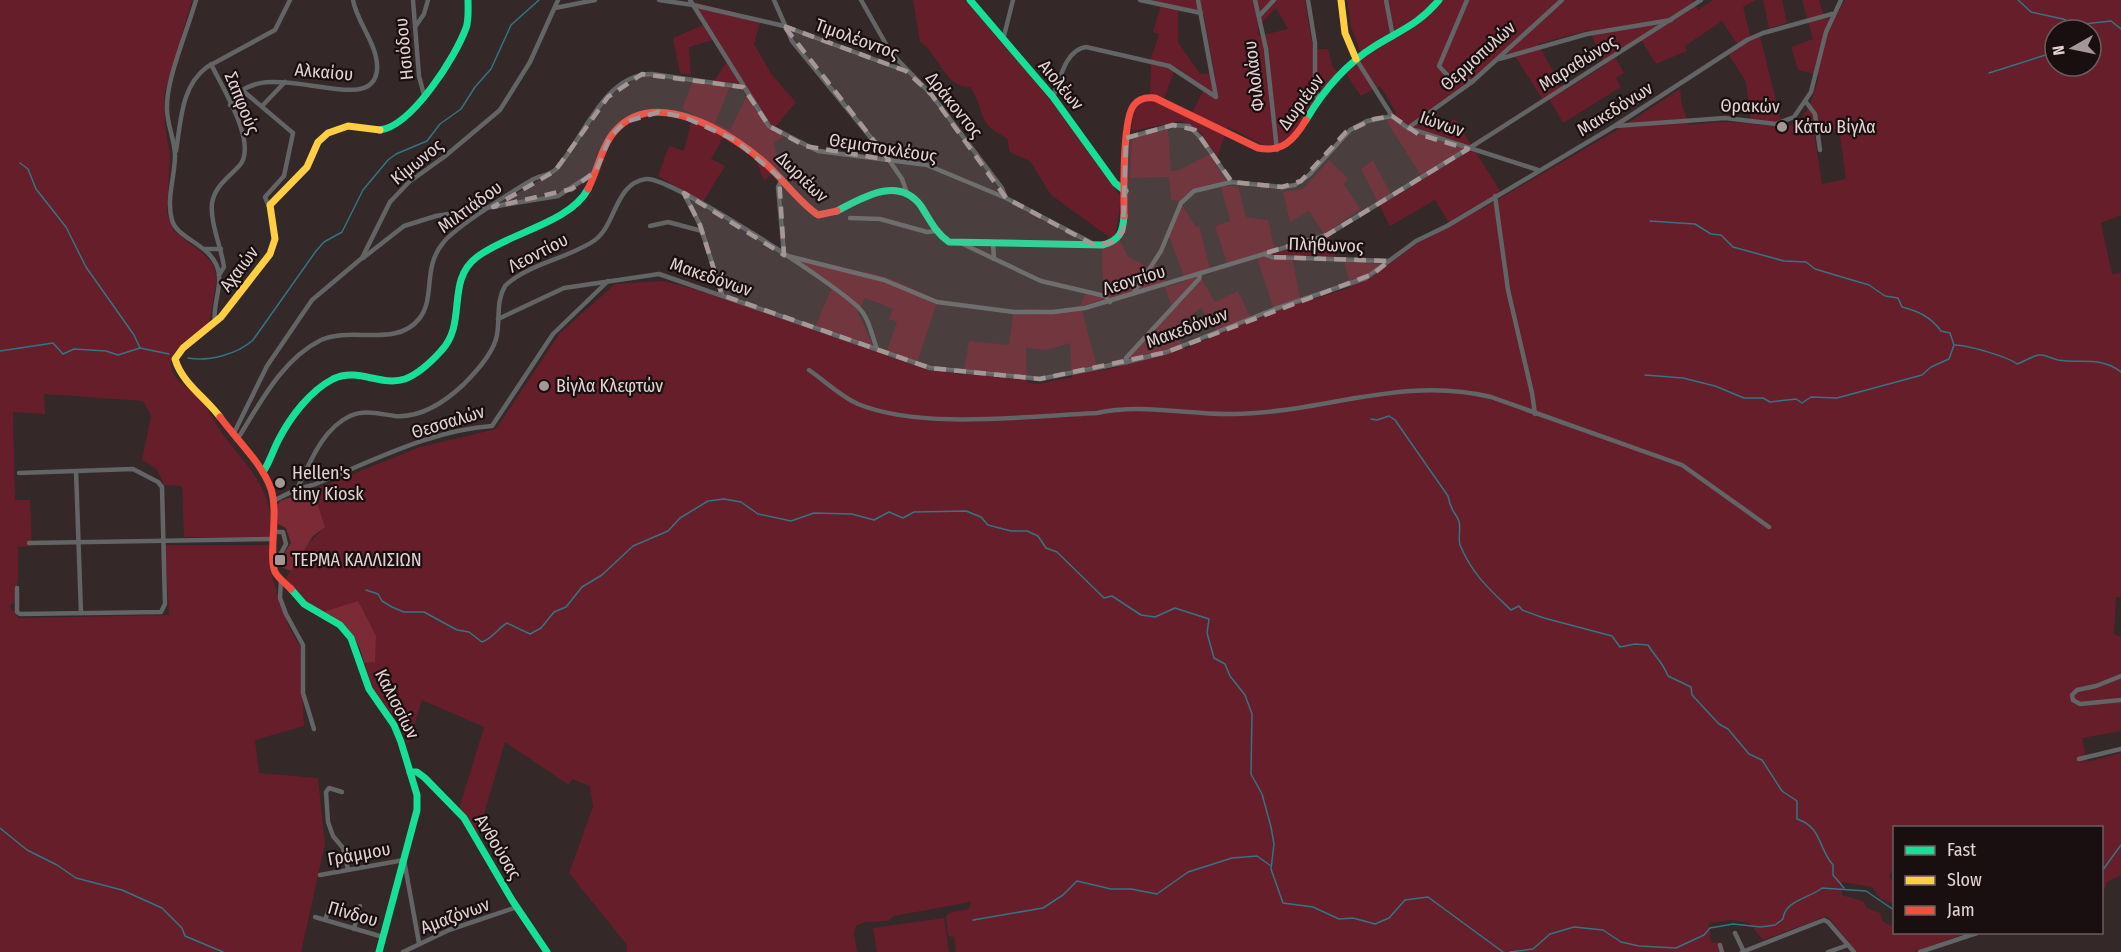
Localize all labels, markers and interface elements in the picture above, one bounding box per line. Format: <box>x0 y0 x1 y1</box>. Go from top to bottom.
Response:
street label: Τιμολέοντος <box>812 14 902 64</box>
street label: Θερμοπυλών <box>1436 16 1520 96</box>
street label: Ησιόδου <box>390 17 418 81</box>
north arrow <box>2043 18 2103 78</box>
street label: Μαραθώνος <box>1535 30 1622 96</box>
street label: Φιλολάου <box>1239 40 1269 112</box>
text: N <box>2049 44 2069 56</box>
street label: Αιολέων <box>1034 55 1088 115</box>
street label: Αλκαίου <box>294 58 354 86</box>
street label: Δράκοντος <box>921 68 988 143</box>
street label: Σαπφούς <box>220 69 265 138</box>
street label: Δωριέων <box>1273 70 1329 134</box>
street label: Μακεδόνων <box>1573 77 1657 141</box>
street label: Θρακών <box>1720 94 1780 118</box>
street label: Ιώνων <box>1417 106 1467 142</box>
place label: Κάτω Βίγλα <box>1794 116 1876 138</box>
marker: Κάτω Βίγλα <box>1775 120 1789 134</box>
street label: Θεμιστοκλέους <box>828 129 939 167</box>
street label: Κίμωνος <box>386 134 448 190</box>
street label: Δωριέων <box>771 147 833 207</box>
street label: Μιλτιάδου <box>433 176 507 238</box>
street label: Λεοντίου <box>504 229 572 277</box>
street label: Πλήθωνος <box>1288 233 1364 257</box>
street label: Αχαιών <box>215 242 263 296</box>
street label: Μακεδόνων <box>667 253 755 301</box>
street label: Λεοντίου <box>1100 260 1168 300</box>
street label: Μακεδόνων <box>1143 303 1231 353</box>
place label: Βίγλα Κλεφτών <box>556 375 663 397</box>
marker: Βίγλα Κλεφτών <box>537 379 551 393</box>
street label: Θεσσαλών <box>409 400 487 444</box>
place label: Hellen's tiny Kiosk <box>292 462 364 505</box>
marker: Hellen's tiny Kiosk <box>273 476 287 490</box>
place label: ΤΕΡΜΑ ΚΑΛΛΙΣΙΩΝ <box>292 549 422 571</box>
marker: ΤΕΡΜΑ ΚΑΛΛΙΣΙΩΝ <box>273 553 287 567</box>
street label: Καλισσίων <box>370 665 424 743</box>
street label: Ανθούσας <box>470 811 526 884</box>
legend <box>1893 826 2103 934</box>
street label: Γράμμου <box>326 838 392 870</box>
text: Fast <box>1947 839 1976 861</box>
text: Slow <box>1947 869 1982 891</box>
street label: Αμαζόνων <box>417 893 493 939</box>
street label: Πίνδου <box>325 896 381 932</box>
text: Jam <box>1947 899 1975 921</box>

